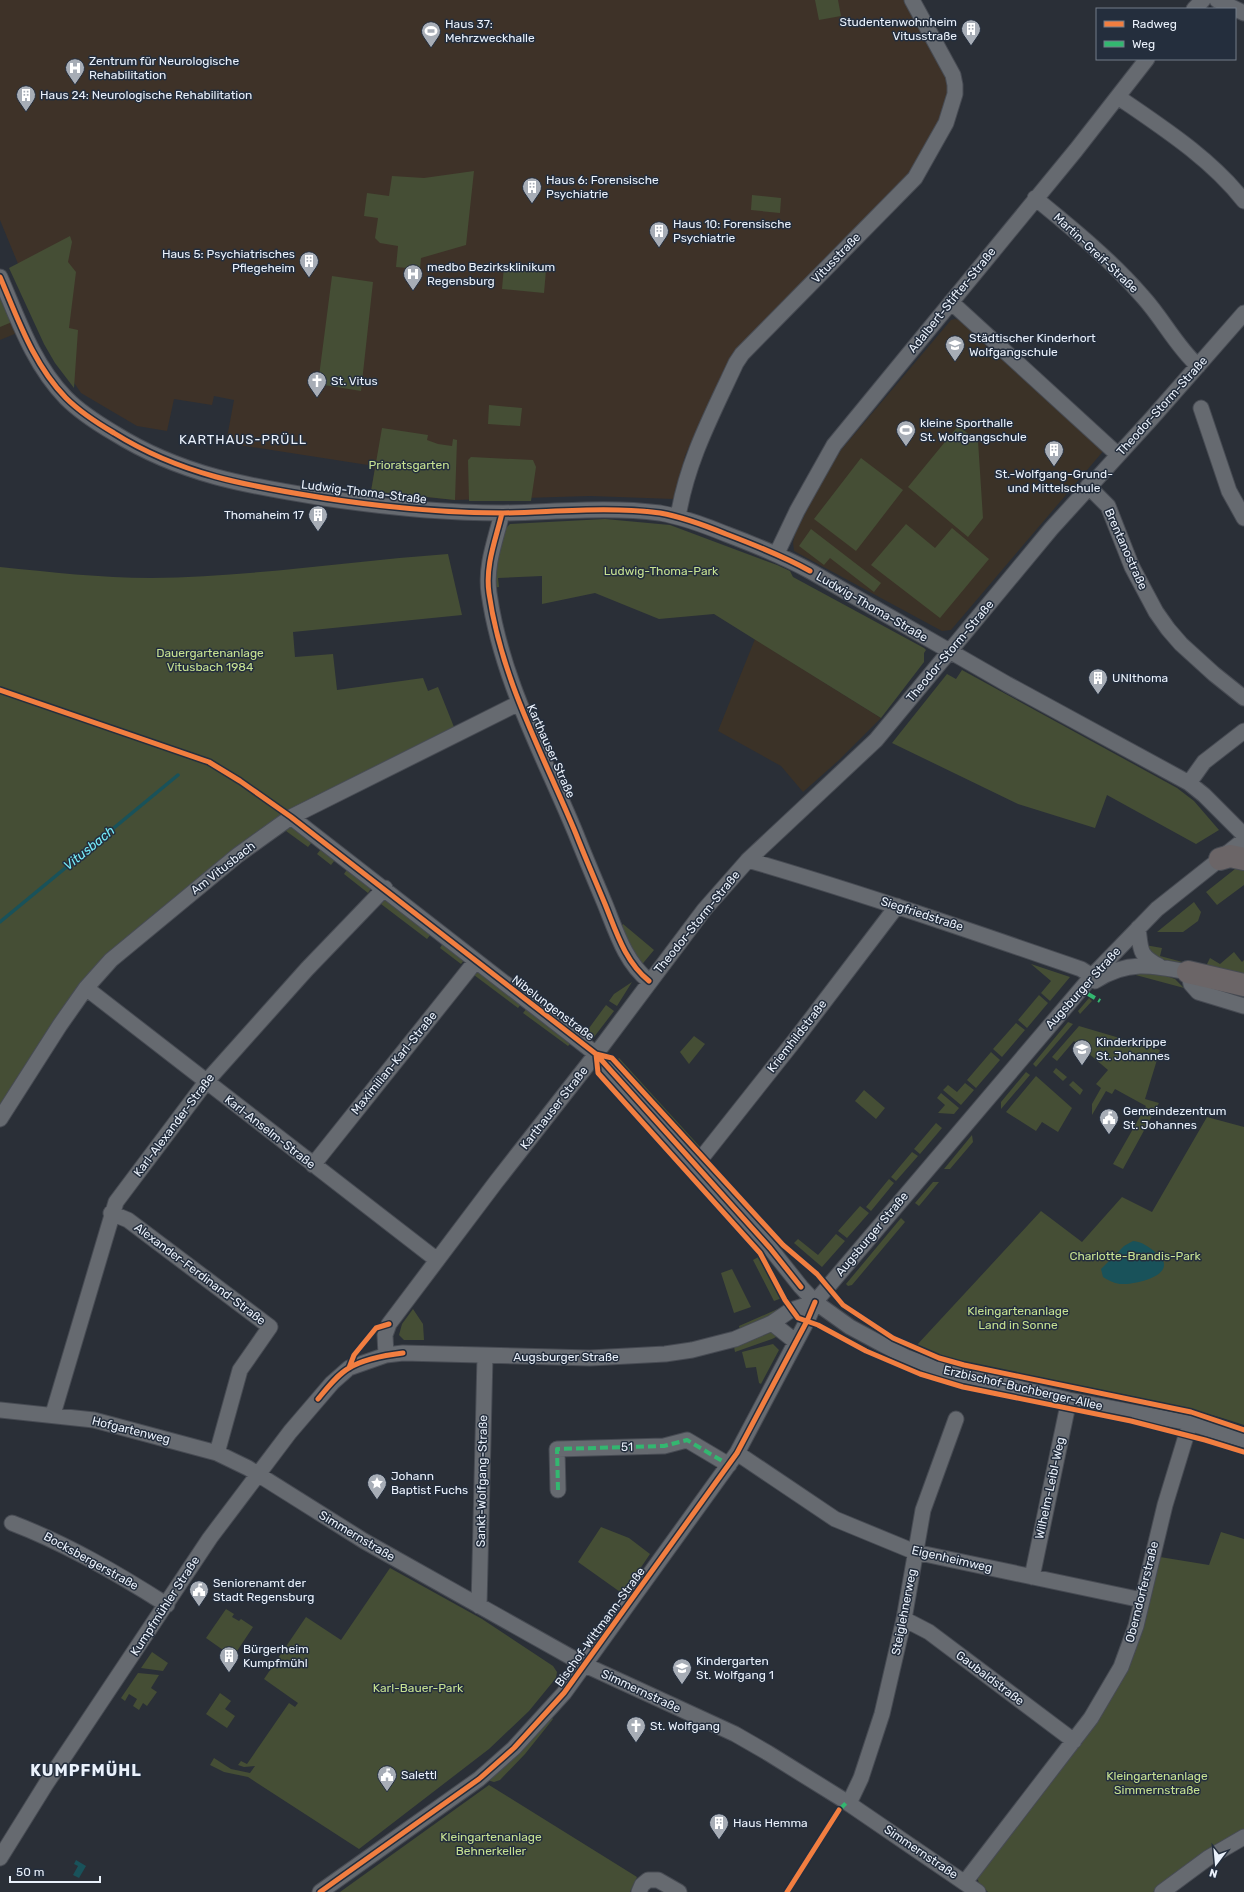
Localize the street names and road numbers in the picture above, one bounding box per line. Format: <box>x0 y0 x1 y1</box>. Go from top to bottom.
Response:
street label: Martin-Greif-Straße <box>1051 210 1141 296</box>
street label: Vitusstraße <box>809 230 864 286</box>
street label: Adalbert-Stifter-Straße <box>905 244 999 355</box>
street label: Theodor-Storm-Straße <box>1114 353 1210 458</box>
street label: Ludwig-Thoma-Straße <box>300 477 428 507</box>
street label: Brentanostraße <box>1102 506 1150 592</box>
street label: Ludwig-Thoma-Straße <box>814 569 931 645</box>
street label: Theodor-Storm-Straße <box>903 597 997 705</box>
street label: Karthauser Straße <box>524 702 578 800</box>
street label: Am Vitusbach <box>188 839 258 897</box>
street label: Theodor-Storm-Straße <box>651 868 743 976</box>
street label: Siegfriedstraße <box>879 894 965 934</box>
street label: Augsburger Straße <box>1043 944 1124 1032</box>
street label: Nibelungenstraße <box>509 973 597 1044</box>
street label: Kriemhildstraße <box>764 997 830 1075</box>
street label: Maximilian-Karl-Straße <box>348 1008 440 1117</box>
street label: Karthauser Straße <box>517 1064 591 1152</box>
street label: Karl-Alexander-Straße <box>131 1071 217 1179</box>
street label: Karl-Anselm-Straße <box>222 1092 318 1172</box>
street label: Augsburger Straße <box>833 1189 911 1279</box>
street label: Alexander-Ferdinand-Straße <box>132 1220 269 1328</box>
street label: Augsburger Straße <box>513 1350 619 1364</box>
street label: Erzbischof-Buchberger-Allee <box>942 1363 1104 1413</box>
street label: Hofgartenweg <box>90 1414 172 1446</box>
street label: Sankt-Wolfgang-Straße <box>474 1414 490 1547</box>
street label: Wilhelm-Leibl-Weg <box>1032 1436 1068 1540</box>
street label: 51 <box>621 1440 633 1454</box>
street label: Simmernstraße <box>317 1508 398 1564</box>
street label: Bocksbergerstraße <box>41 1529 141 1593</box>
street label: Oberndorferstraße <box>1123 1540 1161 1644</box>
street label: Eigenheimweg <box>910 1543 994 1575</box>
street label: Kumpfmühler Straße <box>128 1553 203 1658</box>
street label: Bischof-Wittmann-Straße <box>552 1564 648 1689</box>
street label: Steiglehnerweg <box>889 1568 919 1656</box>
street label: Gaubaldstraße <box>953 1648 1027 1708</box>
street label: Simmernstraße <box>599 1666 683 1716</box>
street label: Simmernstraße <box>881 1822 961 1882</box>

